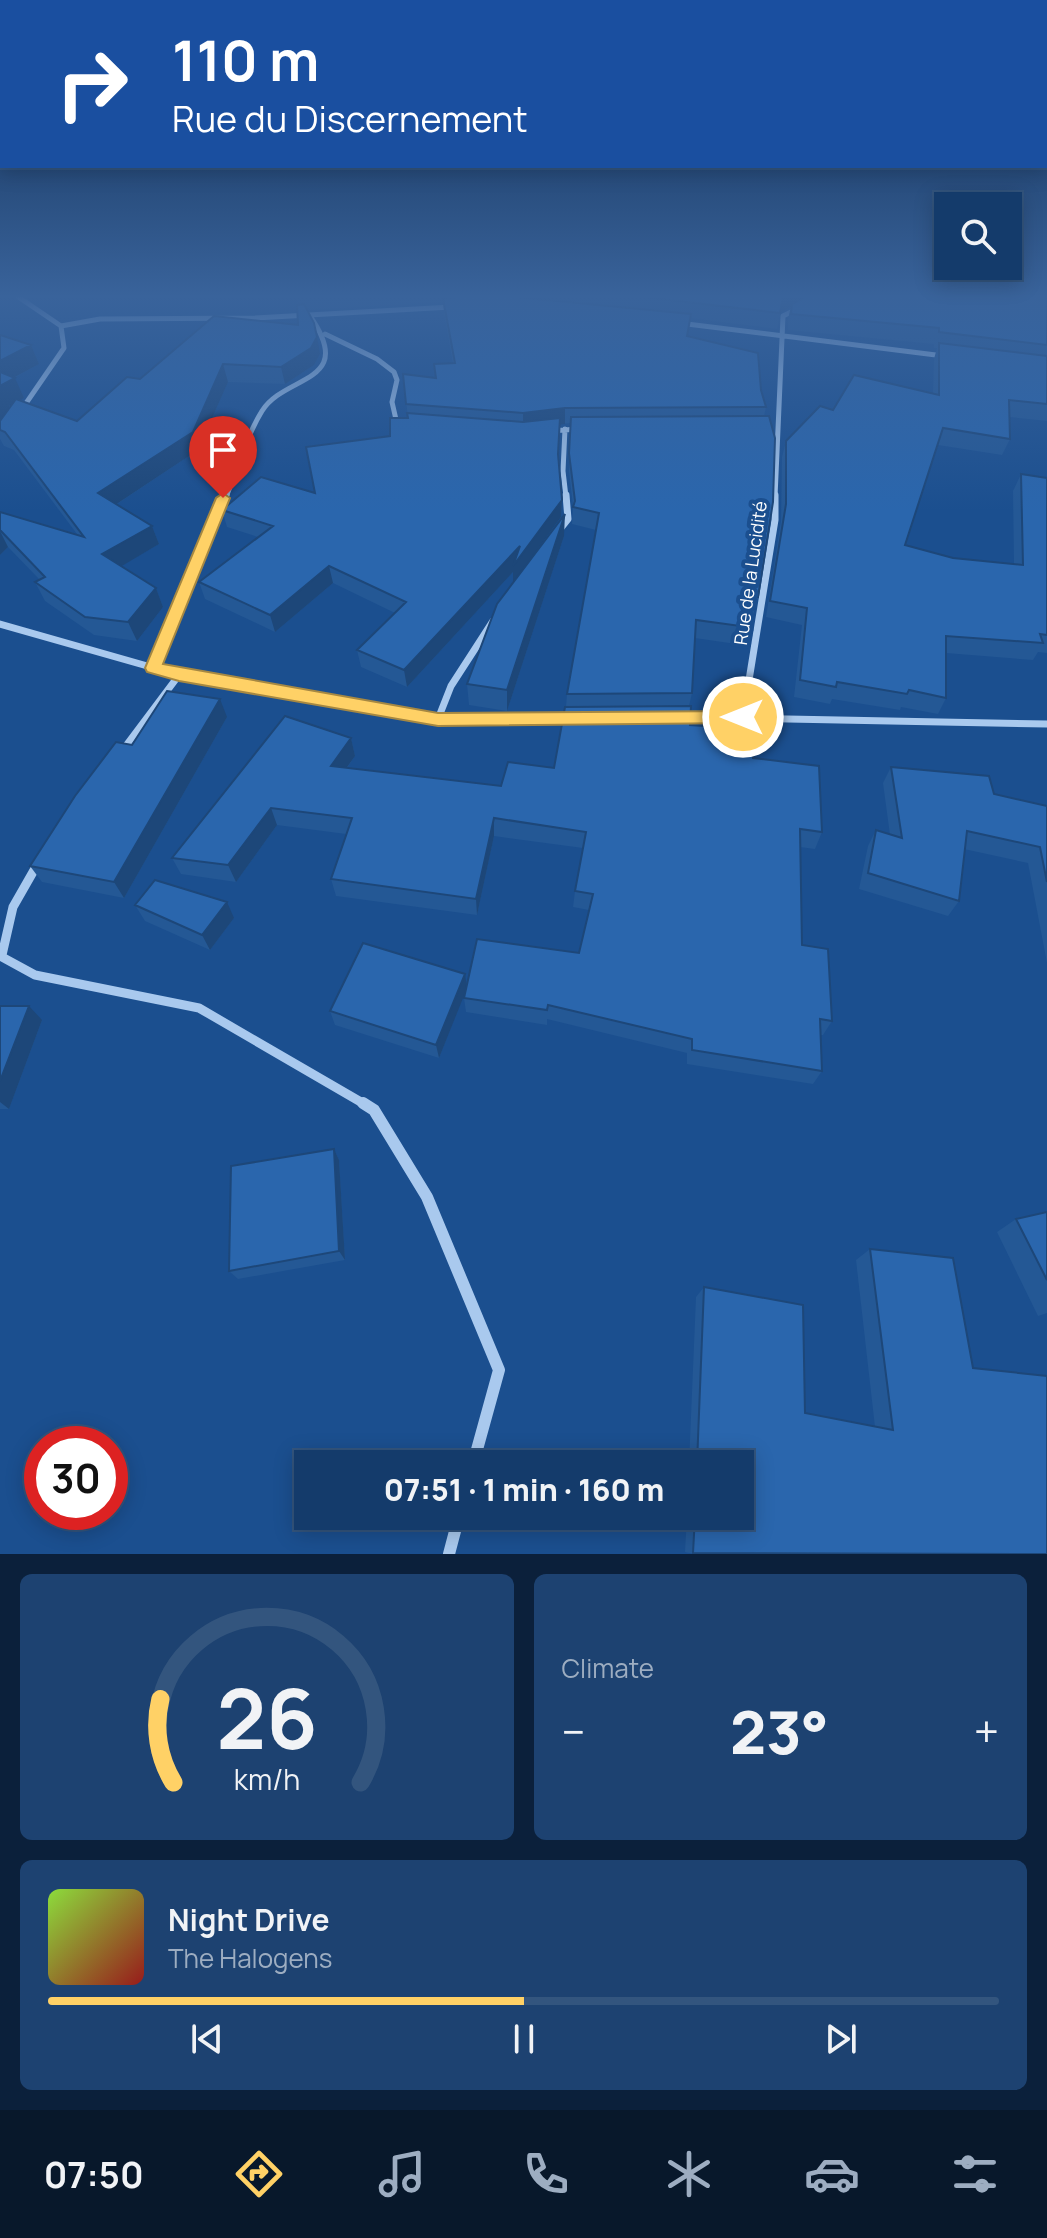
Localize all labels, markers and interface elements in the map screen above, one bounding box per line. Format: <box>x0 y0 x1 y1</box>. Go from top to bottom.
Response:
text: 110 m <box>172 21 319 98</box>
icon: right <box>40 32 144 136</box>
text: Rue du Discernement <box>172 94 528 143</box>
map controls <box>934 192 1022 280</box>
button: search <box>934 192 1022 280</box>
pin <box>189 416 257 498</box>
icon: arrive <box>201 428 245 472</box>
street label: Rue de la Lucidité <box>728 499 772 647</box>
position arrow <box>701 675 785 759</box>
speed limit sign: 30 <box>24 1426 128 1530</box>
text: 07:51 · 1 min · 160 m <box>384 1469 664 1510</box>
text: Climate <box>562 1650 654 1686</box>
text: 26 <box>216 1660 317 1774</box>
text: 23° <box>730 1690 829 1772</box>
text: − <box>562 1701 585 1761</box>
text: + <box>974 1701 999 1761</box>
text: km/h <box>234 1760 300 1799</box>
text: Night Drive <box>168 1899 330 1940</box>
text: The Halogens <box>168 1940 332 1976</box>
icon: previous <box>185 2017 229 2061</box>
icon: pause <box>502 2017 546 2061</box>
icon: next <box>819 2017 863 2061</box>
icon: directions <box>231 2146 287 2202</box>
icon: music <box>374 2146 430 2202</box>
icon: phone <box>518 2146 574 2202</box>
icon: climate <box>661 2146 717 2202</box>
icon: car <box>804 2146 860 2202</box>
icon: filters <box>947 2146 1003 2202</box>
text: 07:50 <box>44 2150 144 2199</box>

